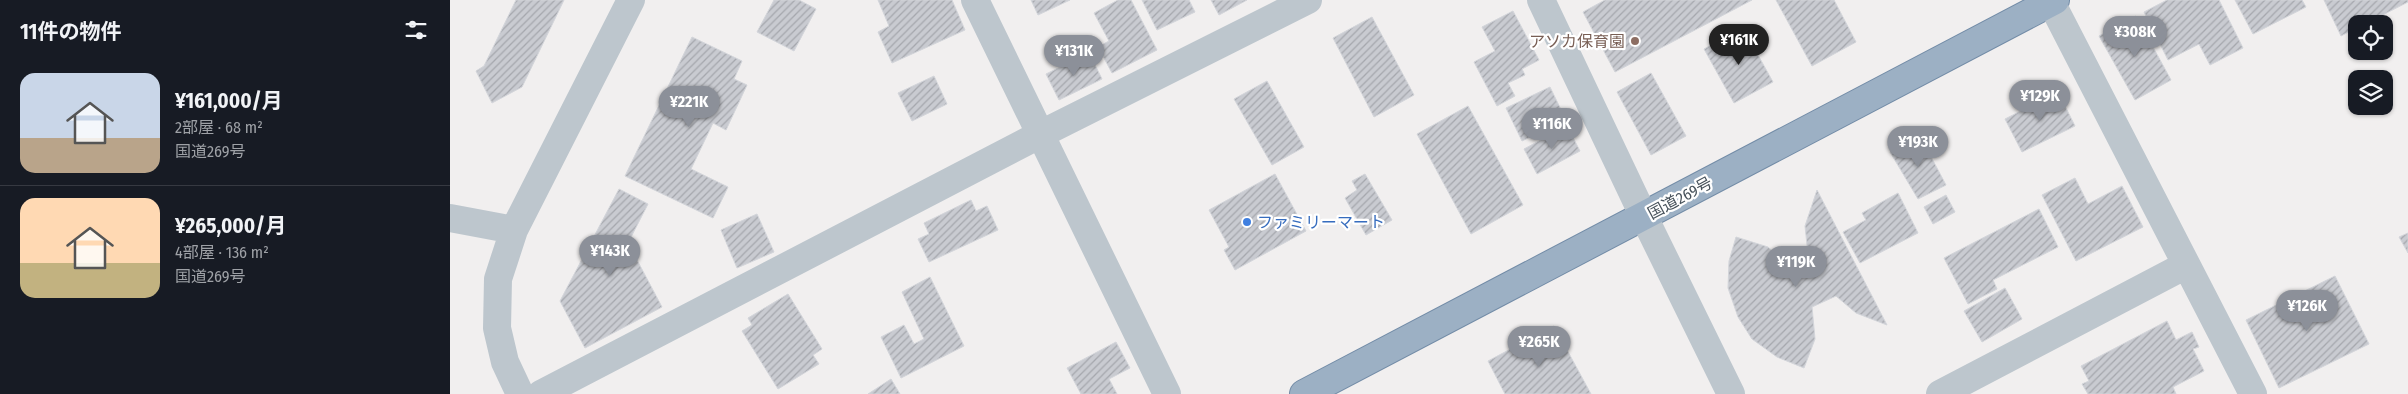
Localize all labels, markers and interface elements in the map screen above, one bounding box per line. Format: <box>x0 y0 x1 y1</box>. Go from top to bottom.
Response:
pin: ¥308K <box>2100 15 2170 58</box>
map controls <box>2348 15 2393 115</box>
button: locate <box>2348 15 2393 60</box>
icon: filters <box>402 16 430 44</box>
text: 11件の物件 <box>20 19 121 45</box>
text: ¥308K <box>2114 22 2156 41</box>
pin: ¥161K <box>1704 23 1774 66</box>
text: ¥161K <box>1720 30 1758 49</box>
place label: アソカ保育園 <box>1529 32 1625 51</box>
pin: ¥131K <box>1039 34 1109 77</box>
marker: アソカ保育園 <box>1629 35 1641 47</box>
text: ¥131K <box>1055 41 1093 60</box>
button: layers <box>2348 70 2393 115</box>
pin: ¥129K <box>2005 80 2075 122</box>
pin: ¥221K <box>654 86 724 128</box>
text: ¥129K <box>2020 86 2060 105</box>
text: ¥161,000/月 <box>175 88 283 114</box>
text: ¥221K <box>670 92 708 111</box>
icon: home <box>60 93 120 153</box>
pin: ¥116K <box>1517 108 1587 150</box>
text: ¥116K <box>1533 114 1571 133</box>
text: 2部屋 · 68 m² <box>175 118 263 137</box>
pin: ¥193K <box>1883 126 1953 168</box>
text: ¥193K <box>1898 132 1938 151</box>
text: 国道269号 <box>175 142 246 161</box>
street label: 国道269号 <box>1644 173 1716 223</box>
text: ¥265,000/月 <box>175 213 286 239</box>
place label: ファミリーマート <box>1257 213 1385 232</box>
marker: ファミリーマート <box>1241 216 1253 228</box>
icon: home <box>60 218 120 278</box>
pin: ¥143K <box>575 234 645 277</box>
text: ¥143K <box>590 241 630 260</box>
text: 4部屋 · 136 m² <box>175 243 269 262</box>
pin: ¥119K <box>1761 246 1831 288</box>
text: ¥119K <box>1777 252 1815 271</box>
text: 国道269号 <box>175 267 246 286</box>
pin: ¥126K <box>2272 290 2342 332</box>
text: ¥126K <box>2287 296 2327 315</box>
pin: ¥265K <box>1504 326 1574 368</box>
text: ¥265K <box>1519 332 1559 351</box>

